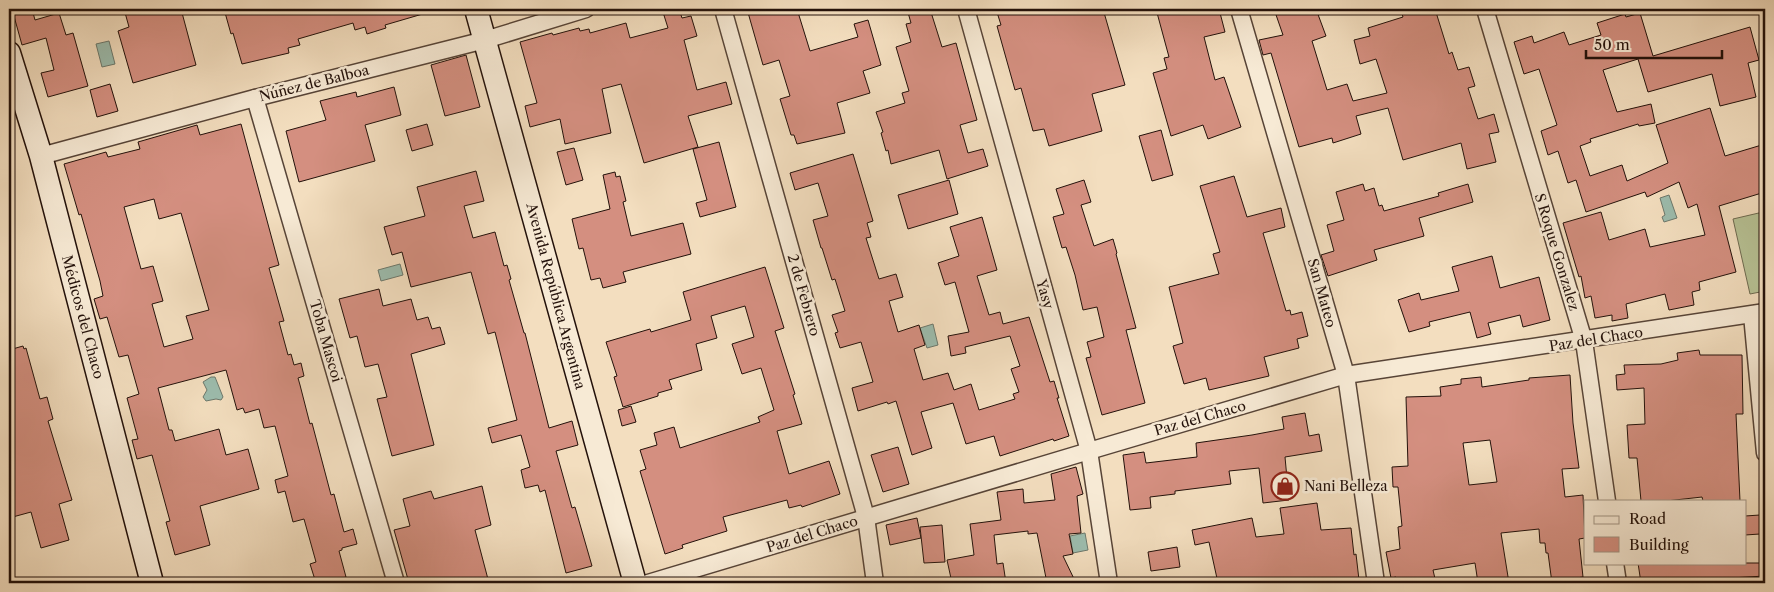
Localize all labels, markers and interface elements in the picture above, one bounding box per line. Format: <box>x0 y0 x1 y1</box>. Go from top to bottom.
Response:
scale bar <box>1586 28 1723 60</box>
text: 50 m <box>1594 35 1630 54</box>
street label: Núñez de Balboa <box>257 60 372 105</box>
street label: S Roque Gonzalez <box>1531 191 1583 313</box>
street label: Avenida República Argentina <box>522 200 590 392</box>
street label: 2 de Febrero <box>784 252 824 338</box>
street label: Médicos del Chaco <box>58 253 108 381</box>
street label: San Mateo <box>1304 256 1340 330</box>
street label: Yasy <box>1032 276 1058 311</box>
street label: Toba Mascoi <box>306 298 346 384</box>
street label: Paz del Chaco <box>1548 323 1644 355</box>
street label: Paz del Chaco <box>1152 396 1248 440</box>
shop icon: Nani Belleza <box>1270 471 1300 501</box>
place label: Nani Belleza <box>1304 477 1388 495</box>
legend <box>1584 500 1746 564</box>
text: Road <box>1629 509 1666 528</box>
street label: Paz del Chaco <box>764 512 860 556</box>
text: Building <box>1629 535 1689 554</box>

